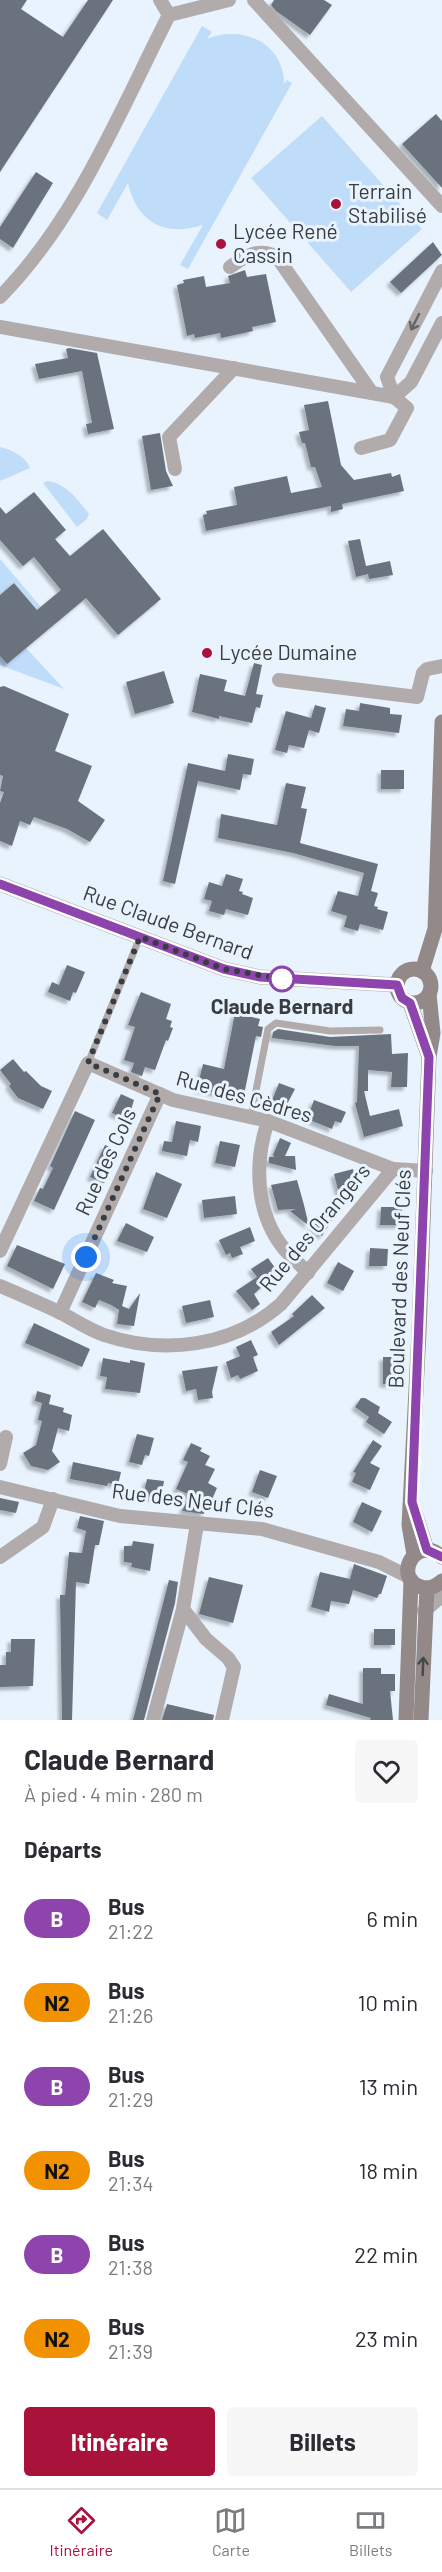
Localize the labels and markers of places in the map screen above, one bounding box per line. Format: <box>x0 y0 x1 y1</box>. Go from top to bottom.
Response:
place label: Terrain Stabilisé <box>348 178 427 227</box>
marker: Terrain Stabilisé <box>329 197 343 211</box>
place label: Lycée René Cassin <box>233 218 338 267</box>
marker: Lycée René Cassin <box>214 237 228 251</box>
place label: Lycée Dumaine <box>219 639 357 664</box>
marker: Lycée Dumaine <box>200 646 214 660</box>
marker: Claude Bernard <box>269 966 295 992</box>
place label: Claude Bernard <box>211 993 353 1018</box>

